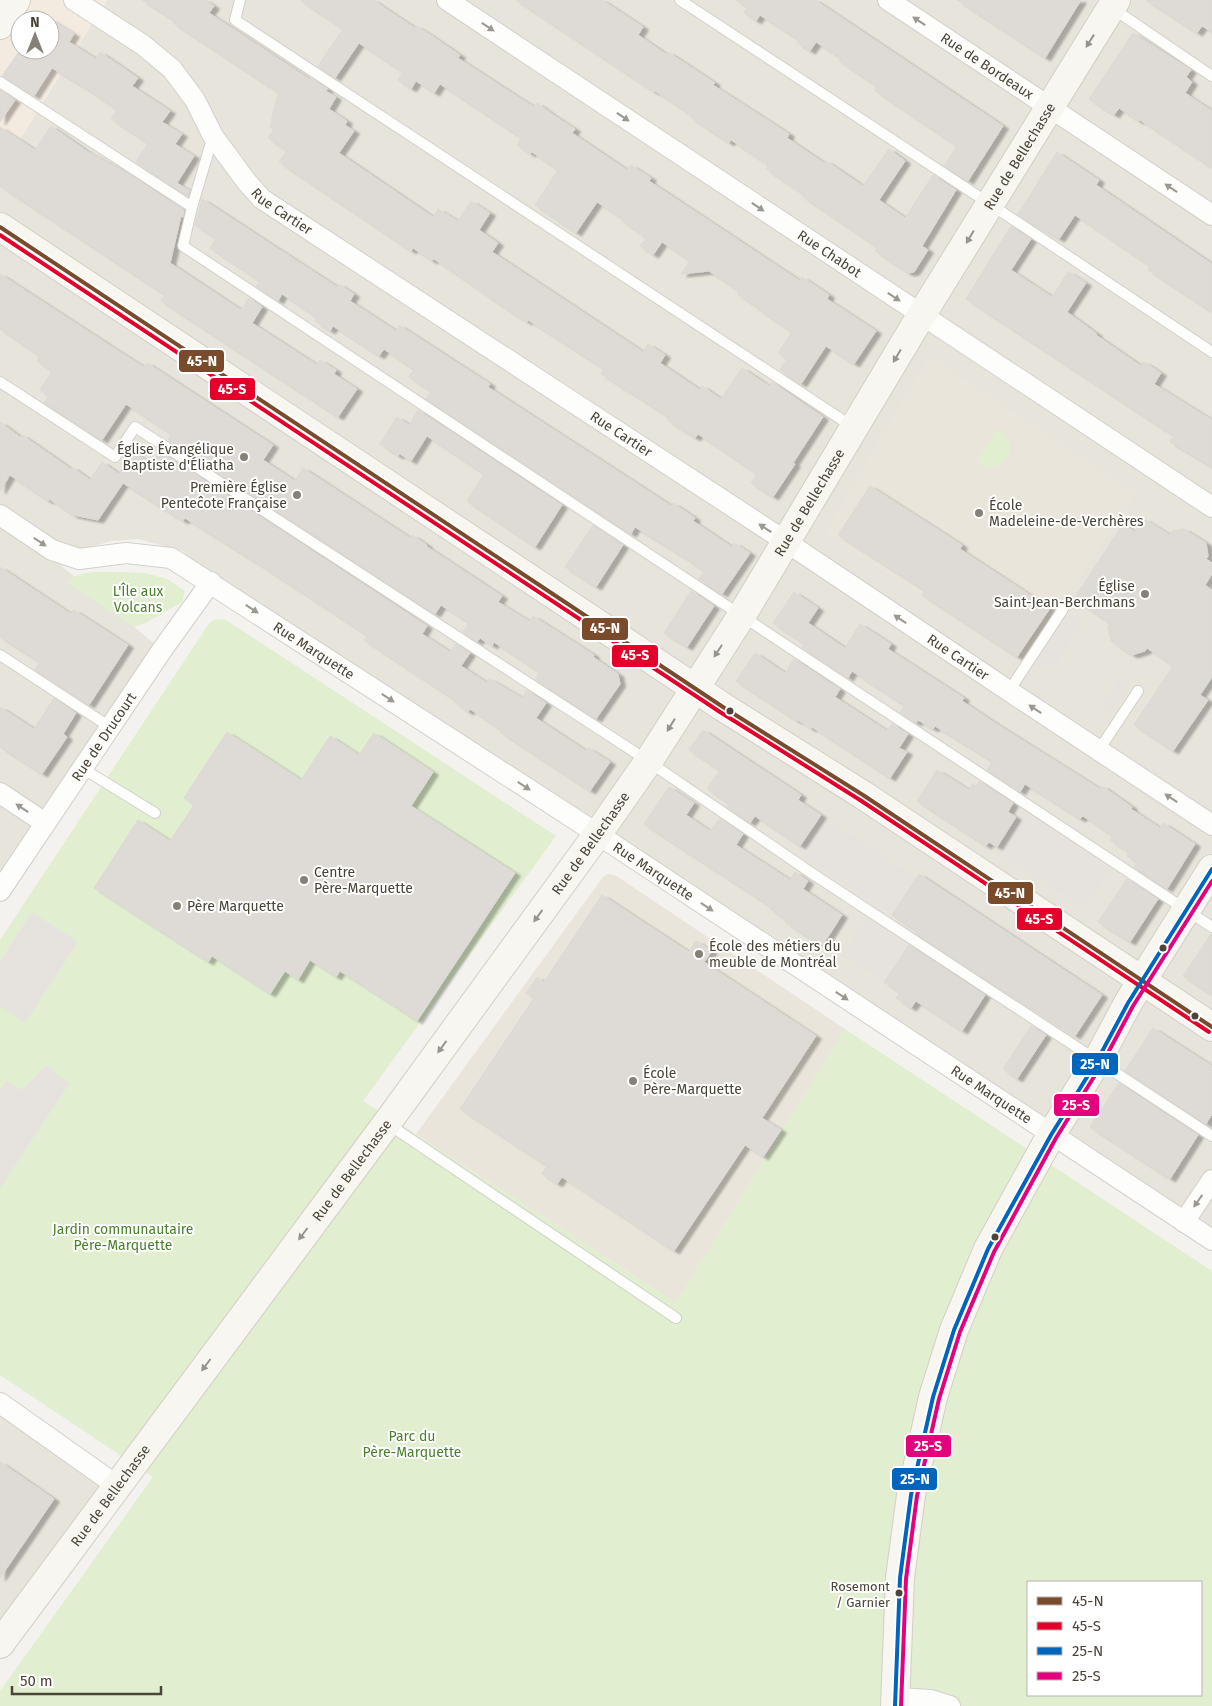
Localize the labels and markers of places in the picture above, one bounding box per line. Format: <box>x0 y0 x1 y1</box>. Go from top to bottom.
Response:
place label: Église Évangélique Baptiste d'Éliatha <box>117 440 234 474</box>
marker: Église Évangélique Baptiste d'Éliatha <box>238 451 250 463</box>
place label: Première Église Penteĉote Française <box>161 478 287 512</box>
marker: Première Église Penteĉote Française <box>291 489 303 501</box>
place label: École Madeleine-de-Verchères <box>989 496 1144 530</box>
marker: École Madeleine-de-Verchères <box>973 507 985 519</box>
place label: Église Saint-Jean-Berchmans <box>994 577 1135 611</box>
marker: Église Saint-Jean-Berchmans <box>1139 588 1151 600</box>
unlabelled marker <box>725 706 735 716</box>
place label: Centre Père-Marquette <box>314 864 413 897</box>
marker: Centre Père-Marquette <box>298 874 310 886</box>
place label: Père Marquette <box>187 898 284 915</box>
marker: Père Marquette <box>171 900 183 912</box>
place label: École des métiers du meuble de Montréal <box>709 937 841 971</box>
unlabelled marker <box>1158 943 1168 953</box>
marker: École des métiers du meuble de Montréal <box>693 948 705 960</box>
unlabelled marker <box>1190 1011 1200 1021</box>
place label: École Père-Marquette <box>643 1064 742 1098</box>
marker: École Père-Marquette <box>627 1075 639 1087</box>
unlabelled marker <box>990 1232 1000 1242</box>
place label: Rosemont / Garnier <box>831 1579 890 1610</box>
marker: Rosemont / Garnier <box>894 1588 904 1598</box>

